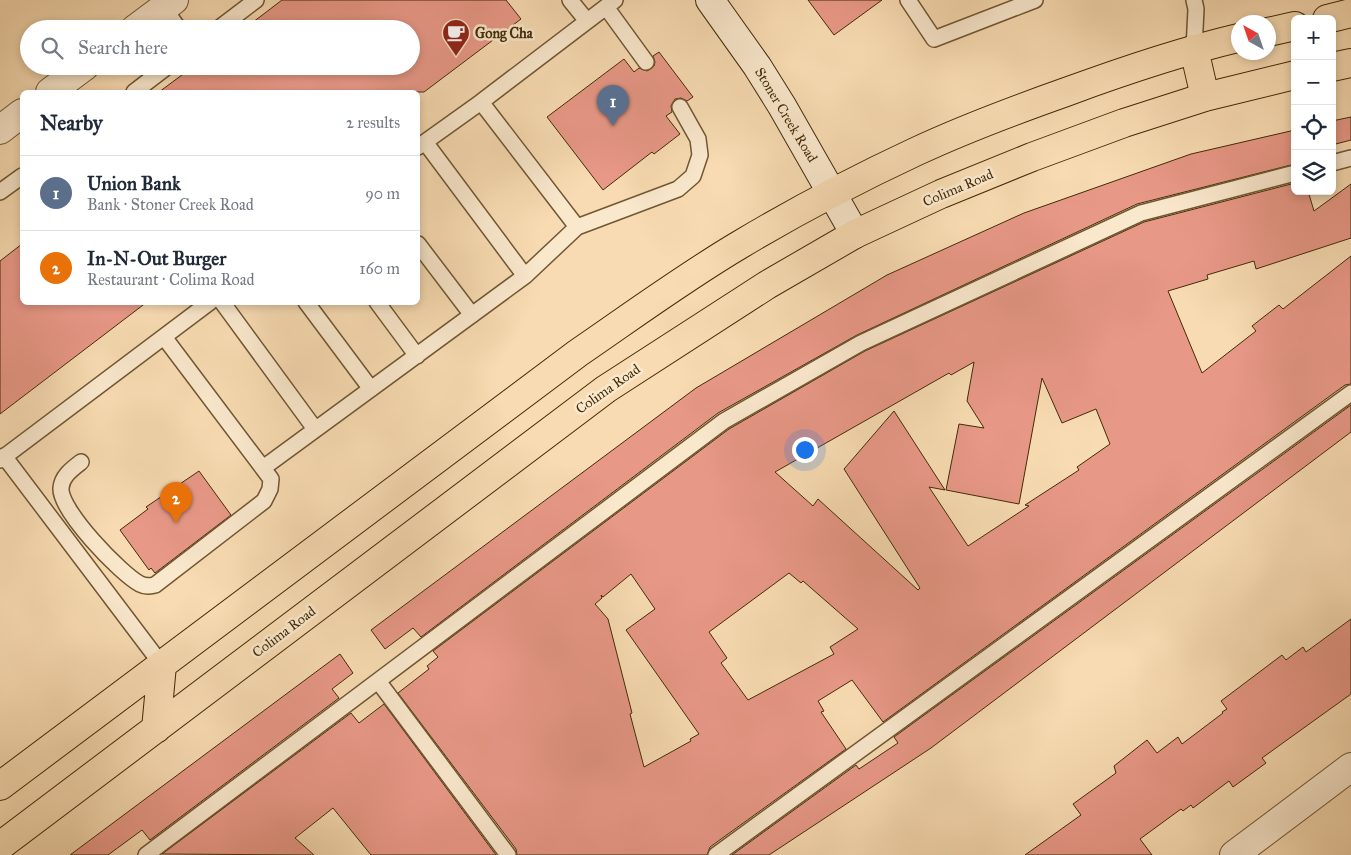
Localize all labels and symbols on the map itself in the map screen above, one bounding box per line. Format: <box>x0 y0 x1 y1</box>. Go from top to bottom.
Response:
north arrow <box>1231 15 1276 60</box>
cafe icon: Gong Cha <box>441 18 471 57</box>
place label: Gong Cha <box>475 25 534 43</box>
street label: Stoner Creek Road <box>751 65 821 165</box>
pin: 1 <box>597 85 629 126</box>
street label: Colima Road <box>920 166 996 210</box>
street label: Colima Road <box>572 361 644 417</box>
your location <box>792 437 818 463</box>
pin: 2 <box>160 482 192 523</box>
street label: Colima Road <box>249 603 319 661</box>

